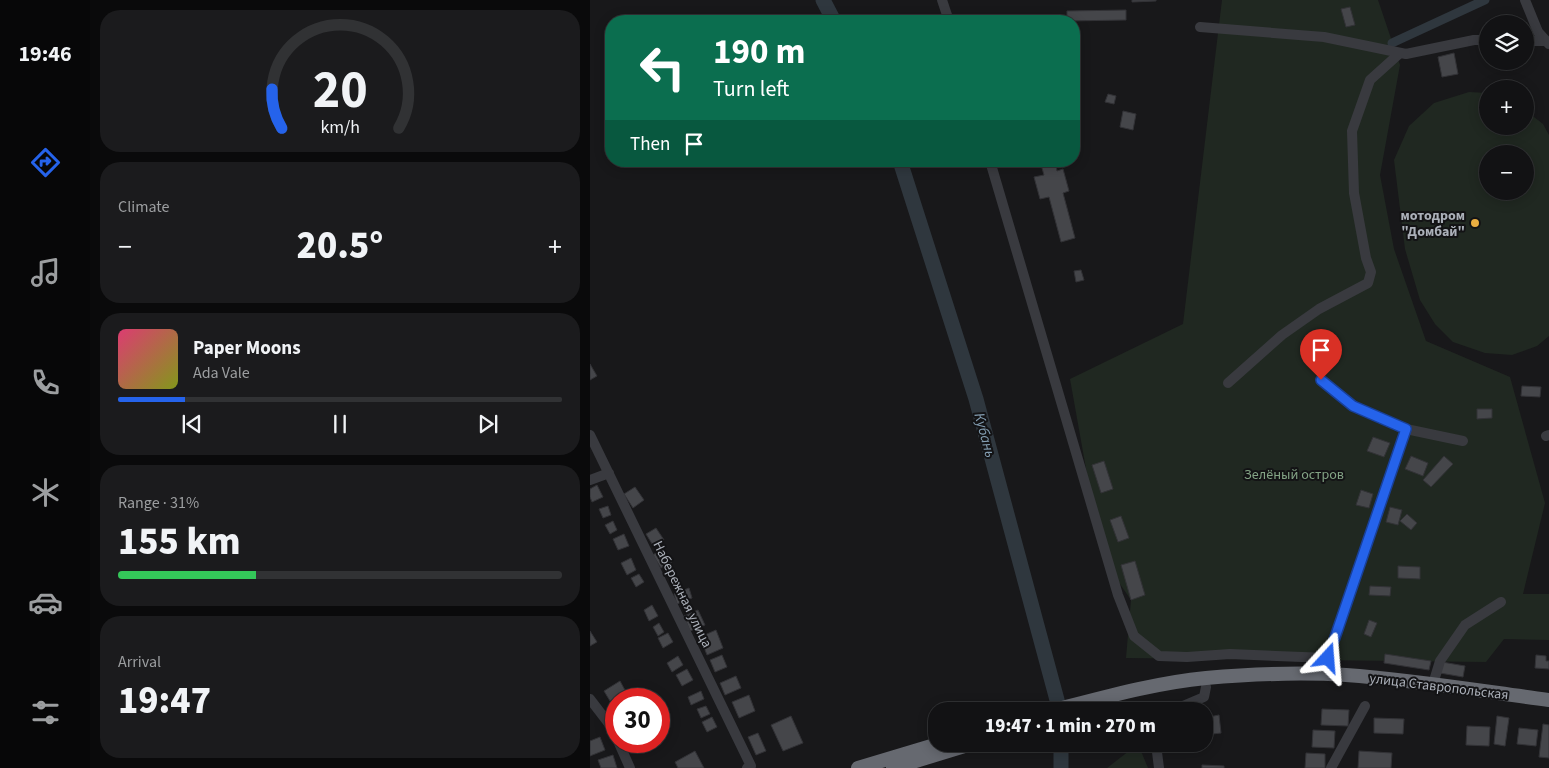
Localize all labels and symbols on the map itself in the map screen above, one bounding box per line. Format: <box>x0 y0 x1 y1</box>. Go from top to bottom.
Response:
place label: мотодром "Домбай" <box>1401 206 1465 242</box>
marker: мотодром "Домбай" <box>1469 217 1481 229</box>
pin <box>1300 329 1342 380</box>
water label: Кубань <box>968 410 1001 460</box>
park label: Зелёный остров <box>1244 465 1344 485</box>
street label: Набережная улица <box>648 538 717 651</box>
position arrow <box>1301 631 1353 683</box>
street label: улица Ставропольская <box>1368 669 1510 705</box>
speed limit sign: 30 <box>605 688 670 753</box>

